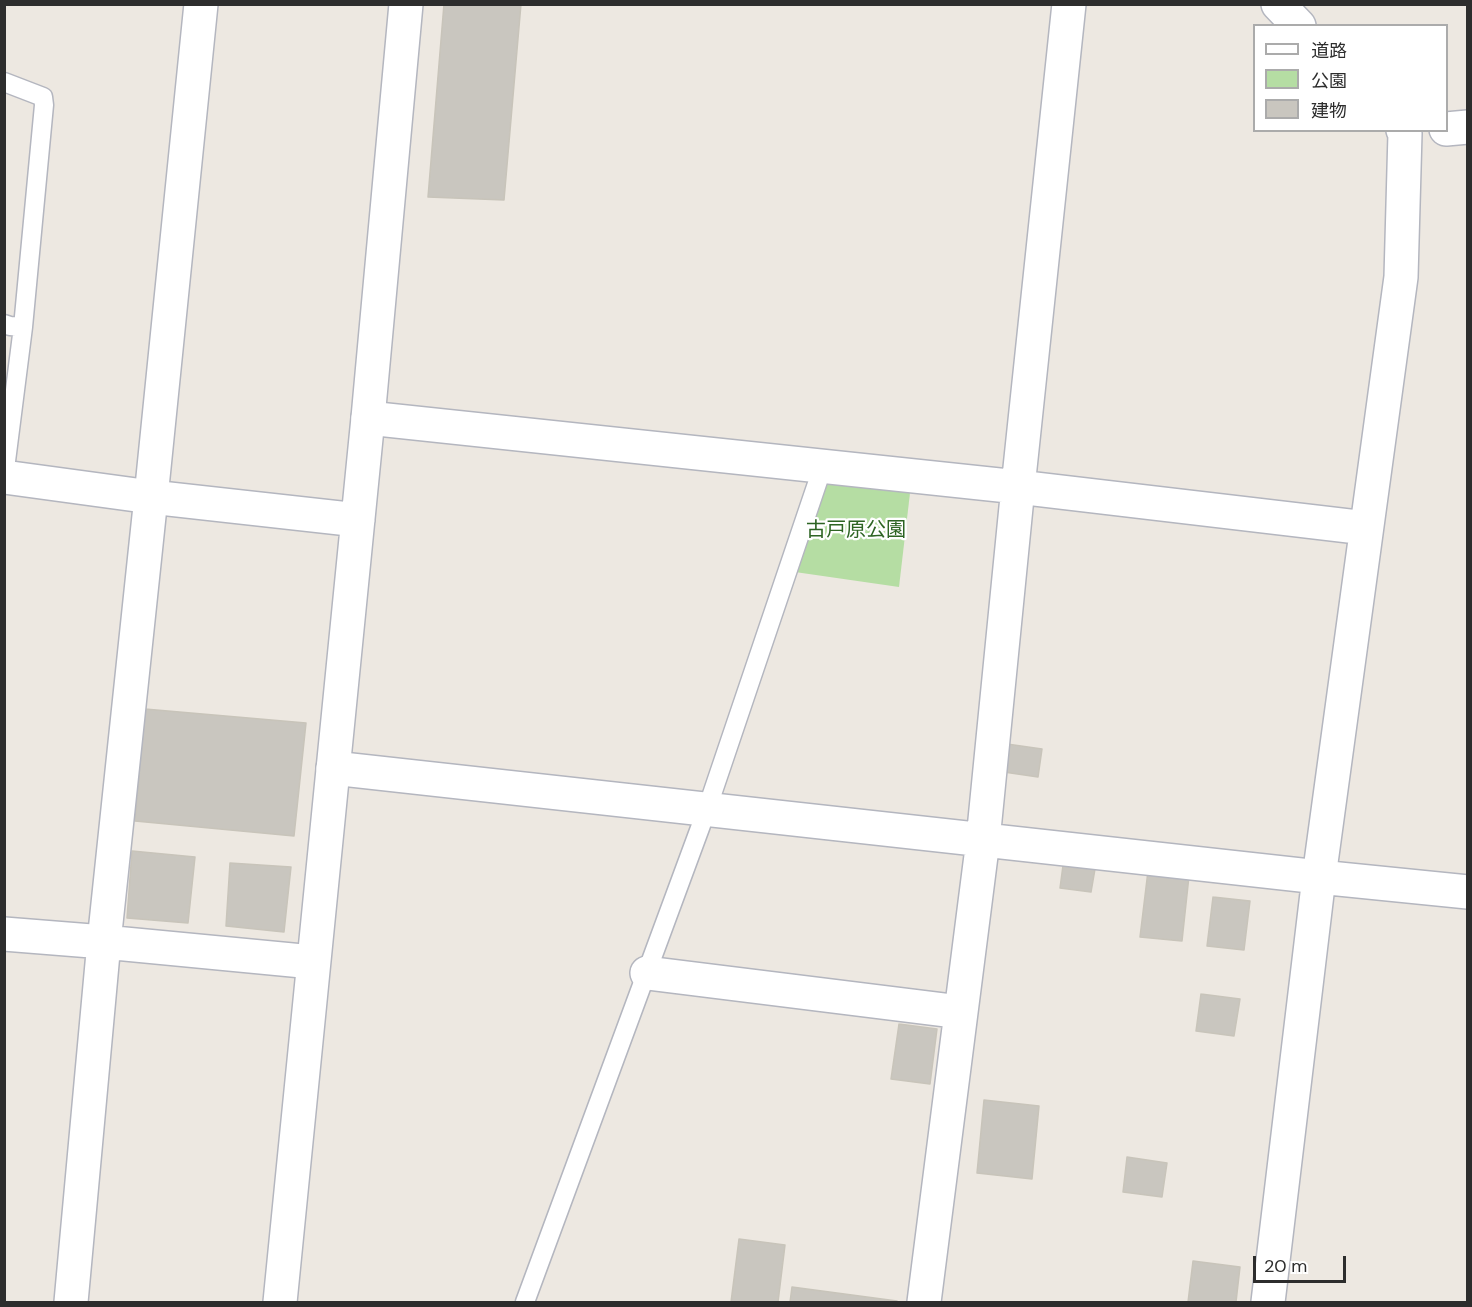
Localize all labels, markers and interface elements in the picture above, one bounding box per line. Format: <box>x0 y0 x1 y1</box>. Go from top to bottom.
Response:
legend <box>1253 24 1448 132</box>
text: 道路 <box>1311 39 1347 63</box>
text: 公園 <box>1311 69 1347 93</box>
text: 建物 <box>1311 99 1347 123</box>
park label: 古戸原公園 <box>806 519 906 543</box>
scale bar <box>1256 1244 1349 1282</box>
text: 20 m <box>1264 1254 1307 1278</box>

